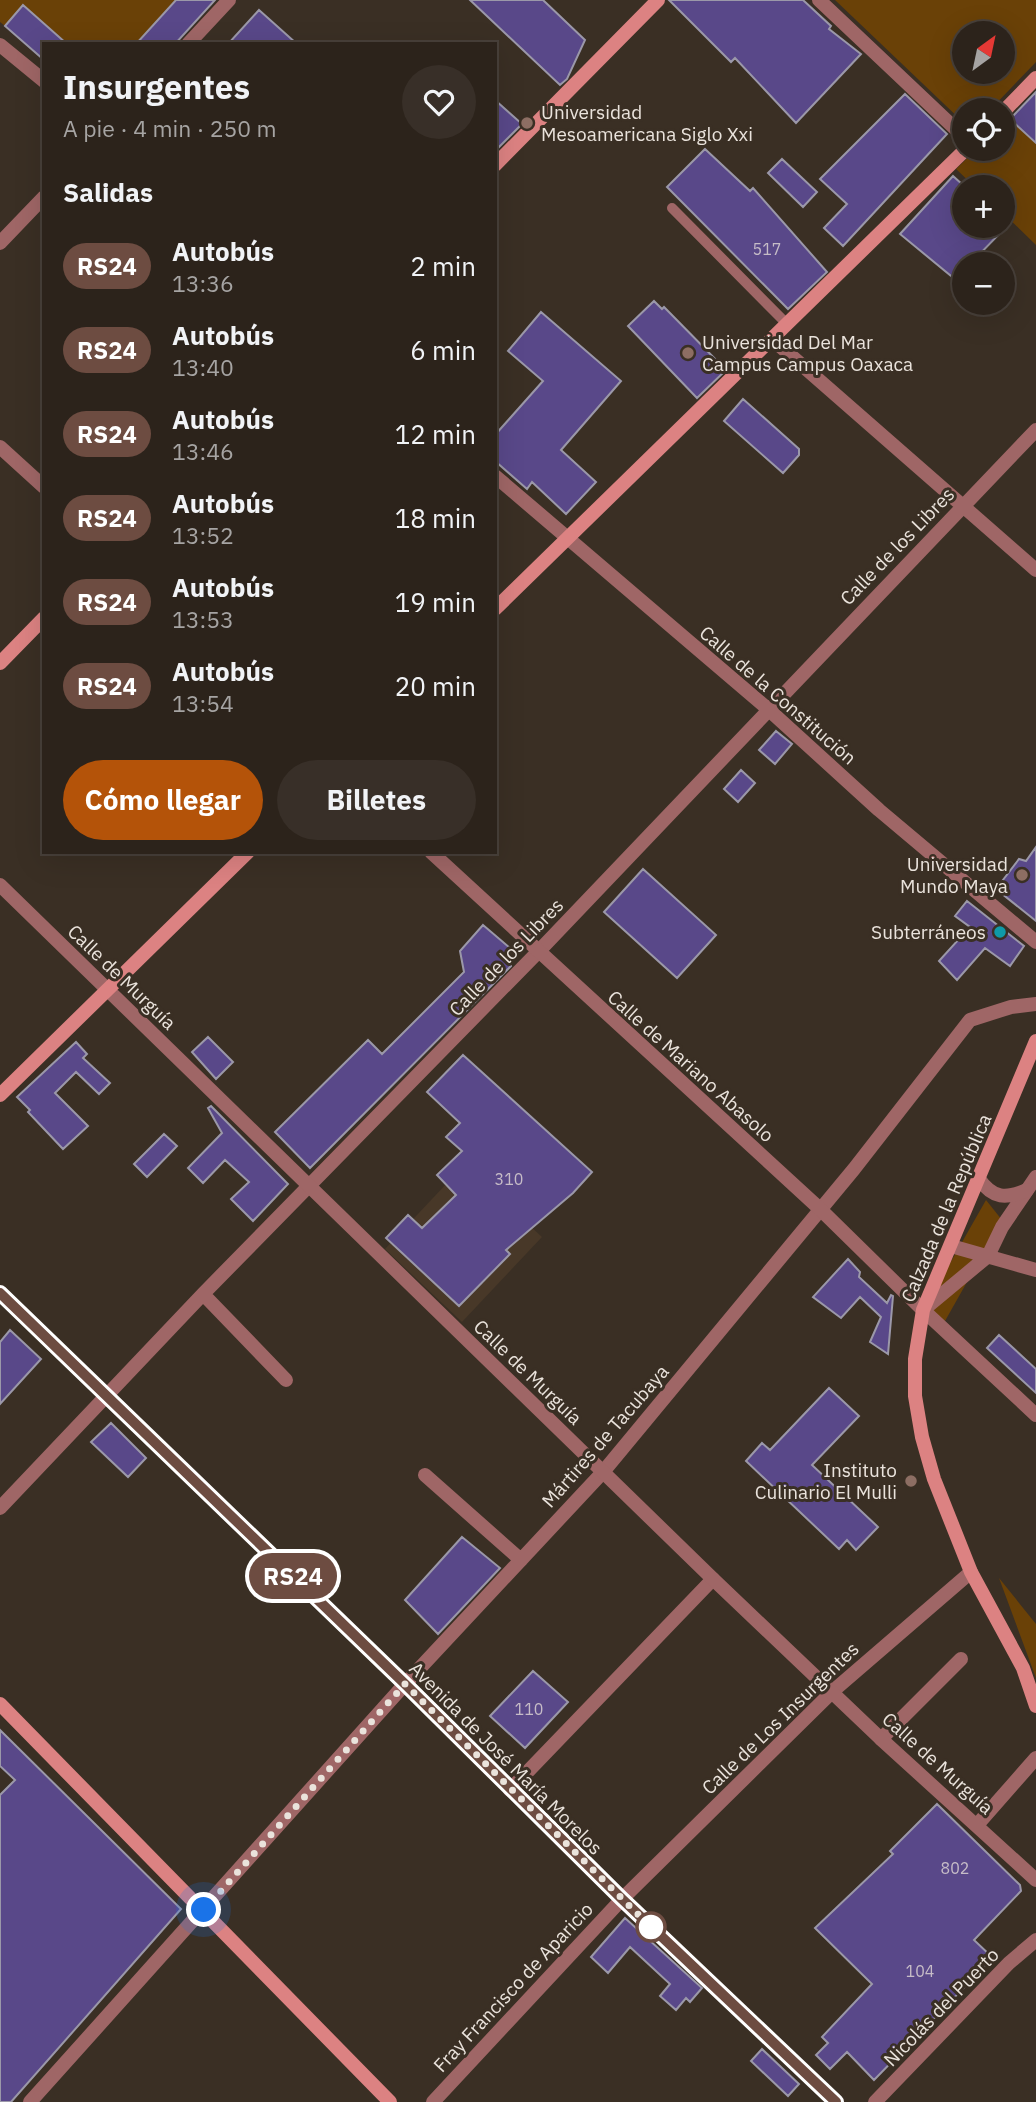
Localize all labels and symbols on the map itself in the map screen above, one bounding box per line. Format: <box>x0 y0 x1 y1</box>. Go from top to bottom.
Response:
north arrow <box>952 21 1015 84</box>
place label: Universidad Mesoamericana Siglo Xxi <box>541 100 753 146</box>
marker: Universidad Mesoamericana Siglo Xxi <box>519 115 535 131</box>
house number: 517 <box>753 239 781 259</box>
place label: Universidad Del Mar Campus Campus Oaxaca <box>702 330 913 376</box>
marker: Universidad Del Mar Campus Campus Oaxaca <box>680 345 696 361</box>
street label: Calle de los Libres <box>835 482 959 610</box>
street label: Calle de la Constitución <box>695 620 861 770</box>
place label: Universidad Mundo Maya <box>900 852 1008 898</box>
marker: Universidad Mundo Maya <box>1014 867 1030 883</box>
street label: Calle de los Libres <box>444 893 568 1021</box>
street label: Calle de Murguía <box>63 919 181 1035</box>
place label: Subterráneos <box>871 920 986 944</box>
marker: Subterráneos <box>992 924 1008 940</box>
street label: Calle de Mariano Abasolo <box>603 985 779 1147</box>
street label: Calzada de la República <box>895 1110 997 1306</box>
house number: 310 <box>495 1169 523 1189</box>
street label: Calle de Murguía <box>469 1314 587 1430</box>
street label: Mártires de Tacubaya <box>536 1360 674 1512</box>
place label: Instituto Culinario El Mulli <box>755 1458 897 1504</box>
marker: Instituto Culinario El Mulli <box>903 1473 919 1489</box>
line badge: RS24 <box>244 1553 342 1599</box>
street label: Calle de Los Insurgentes <box>696 1637 864 1799</box>
street label: Avenida de José María Morelos <box>404 1656 608 1860</box>
house number: 110 <box>515 1699 543 1719</box>
street label: Calle de Murguía <box>877 1707 999 1819</box>
house number: 802 <box>941 1858 969 1878</box>
your location <box>186 1892 221 1927</box>
street label: Fray Francisco de Aparicio <box>428 1897 598 2077</box>
unlabelled marker <box>636 1912 666 1942</box>
street label: Nicolás del Puerto <box>878 1943 1004 2071</box>
house number: 104 <box>906 1961 934 1981</box>

